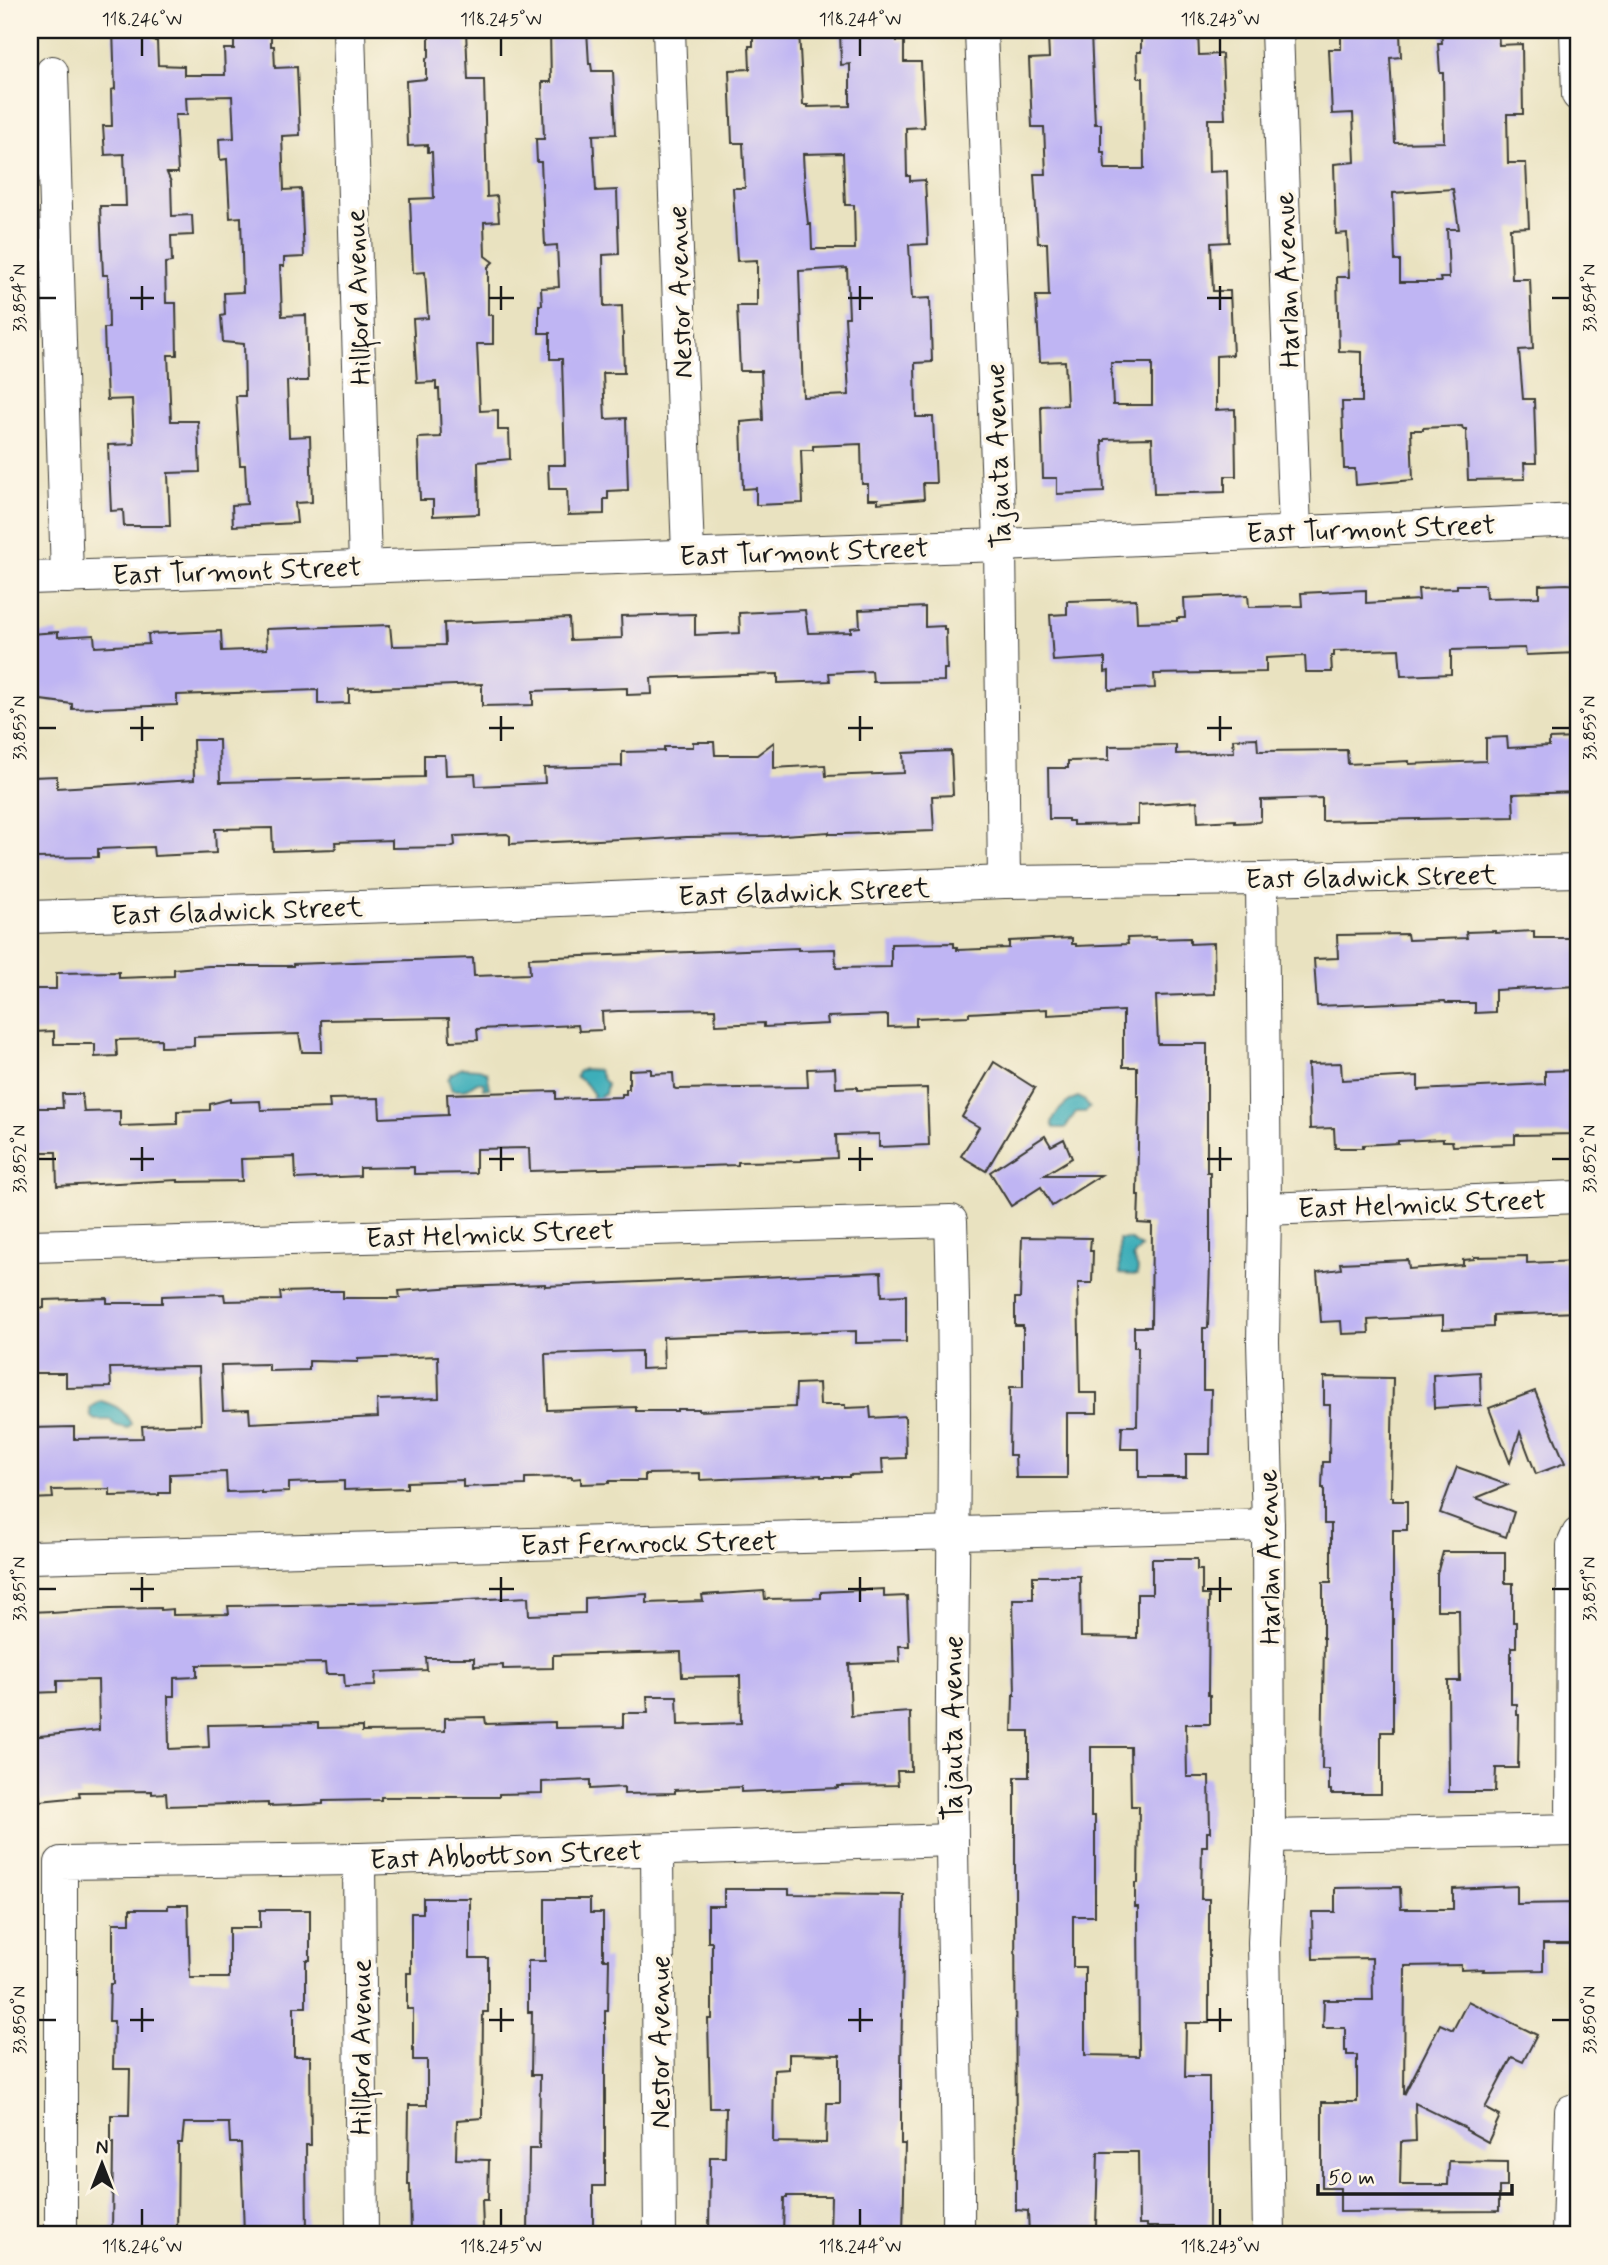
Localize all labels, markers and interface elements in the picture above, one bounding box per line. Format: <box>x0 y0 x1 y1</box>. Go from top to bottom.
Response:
text: 118.246°W <box>102 8 182 32</box>
text: 118.245°W <box>460 8 542 32</box>
text: 118.244°W <box>819 8 901 32</box>
text: 118.243°W <box>1180 8 1260 32</box>
street label: Harlan Avenue <box>1267 191 1310 369</box>
street label: Nestor Avenue <box>660 205 703 379</box>
street label: Hillford Avenue <box>338 208 383 386</box>
text: 33.854°N <box>8 264 32 332</box>
text: 33.854°N <box>1578 264 1602 332</box>
street label: Tajauta Avenue <box>978 363 1021 549</box>
street label: East Turmont Street <box>1246 508 1496 553</box>
street label: East Turmont Street <box>679 531 929 576</box>
street label: East Turmont Street <box>112 550 362 595</box>
text: 33.853°N <box>8 695 32 761</box>
text: 33.853°N <box>1578 695 1602 761</box>
street label: East Gladwick Street <box>1245 858 1498 899</box>
street label: East Gladwick Street <box>678 871 931 916</box>
street label: East Gladwick Street <box>111 890 364 935</box>
text: 33.852°N <box>8 1125 32 1193</box>
text: 33.852°N <box>1578 1125 1602 1193</box>
street label: East Helmick Street <box>1297 1183 1547 1228</box>
street label: East Helmick Street <box>365 1213 615 1258</box>
street label: Harlan Avenue <box>1250 1469 1291 1645</box>
street label: East Fernrock Street <box>520 1524 778 1565</box>
text: 33.851°N <box>8 1557 32 1621</box>
text: 33.851°N <box>1578 1557 1602 1621</box>
street label: Tajauta Avenue <box>936 1635 973 1821</box>
street label: East Abbottson Street <box>369 1833 643 1880</box>
street label: Nestor Avenue <box>643 1955 680 2129</box>
street label: Hillford Avenue <box>344 1959 383 2135</box>
text: 33.850°N <box>8 1986 32 2054</box>
text: 33.850°N <box>1578 1986 1602 2054</box>
north arrow <box>66 2128 136 2198</box>
text: N <box>96 2136 108 2161</box>
scale bar <box>1318 2153 1512 2197</box>
text: 50 m <box>1328 2164 1375 2192</box>
text: 118.246°W <box>102 2235 182 2259</box>
text: 118.245°W <box>460 2235 542 2259</box>
text: 118.244°W <box>819 2235 901 2259</box>
text: 118.243°W <box>1180 2235 1260 2259</box>

